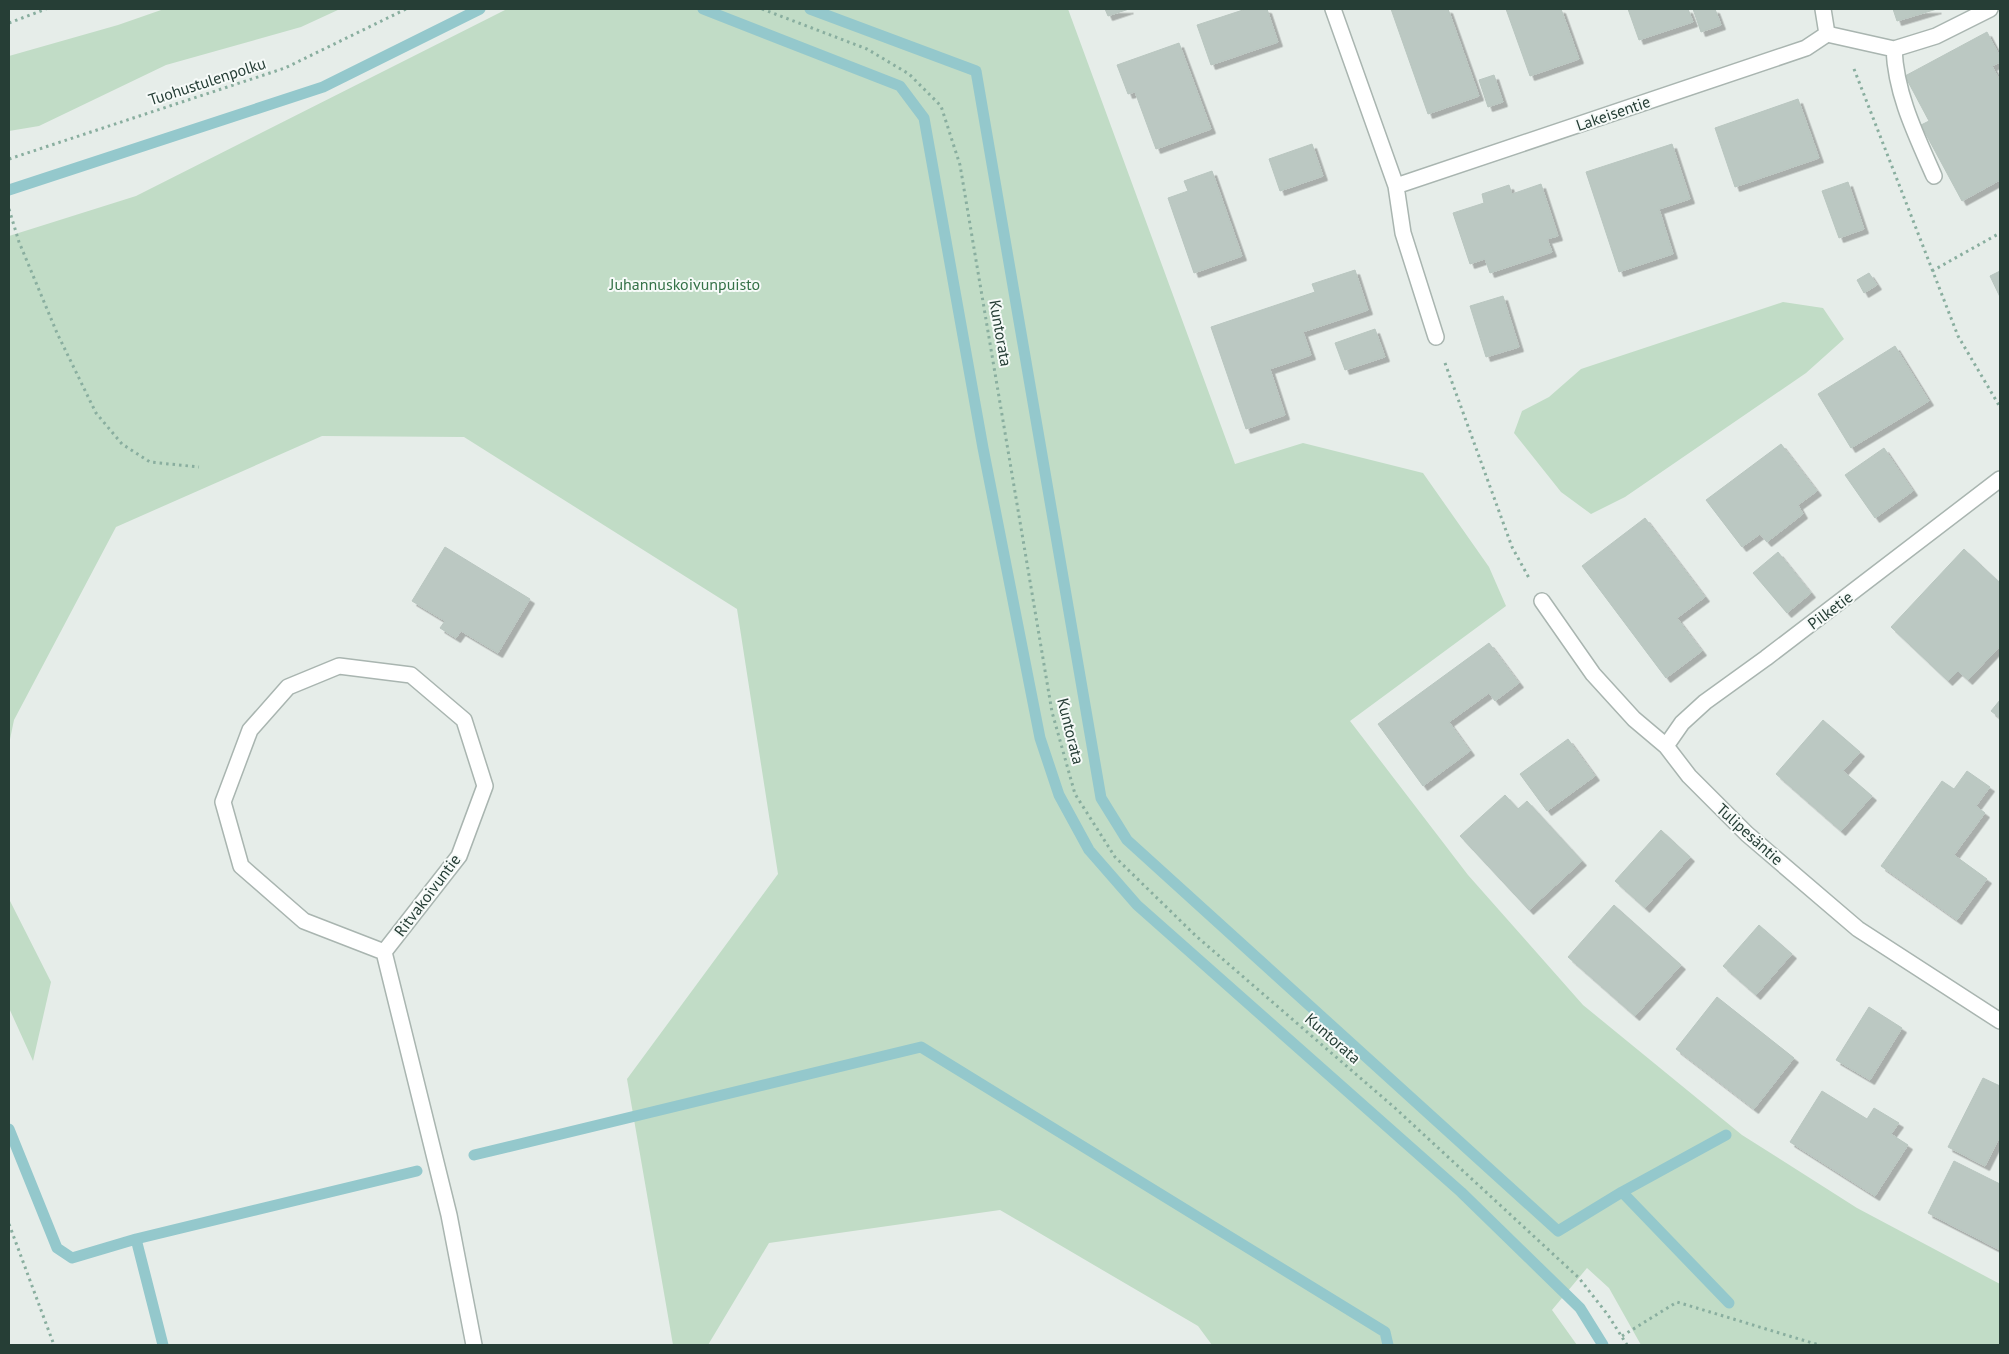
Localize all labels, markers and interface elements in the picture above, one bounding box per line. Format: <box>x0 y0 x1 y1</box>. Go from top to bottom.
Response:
street label: Tuohustulenpolku <box>146 53 268 109</box>
street label: Lakeisentie <box>1573 91 1653 135</box>
park label: Juhannuskoivunpuisto <box>609 274 760 294</box>
street label: Kuntorata <box>985 298 1017 368</box>
street label: Pilketie <box>1803 587 1857 633</box>
street label: Kuntorata <box>1053 696 1089 766</box>
street label: Tulipesäntie <box>1713 799 1787 869</box>
street label: Ritvakoivuntie <box>389 850 465 940</box>
street label: Kuntorata <box>1301 1008 1365 1068</box>

